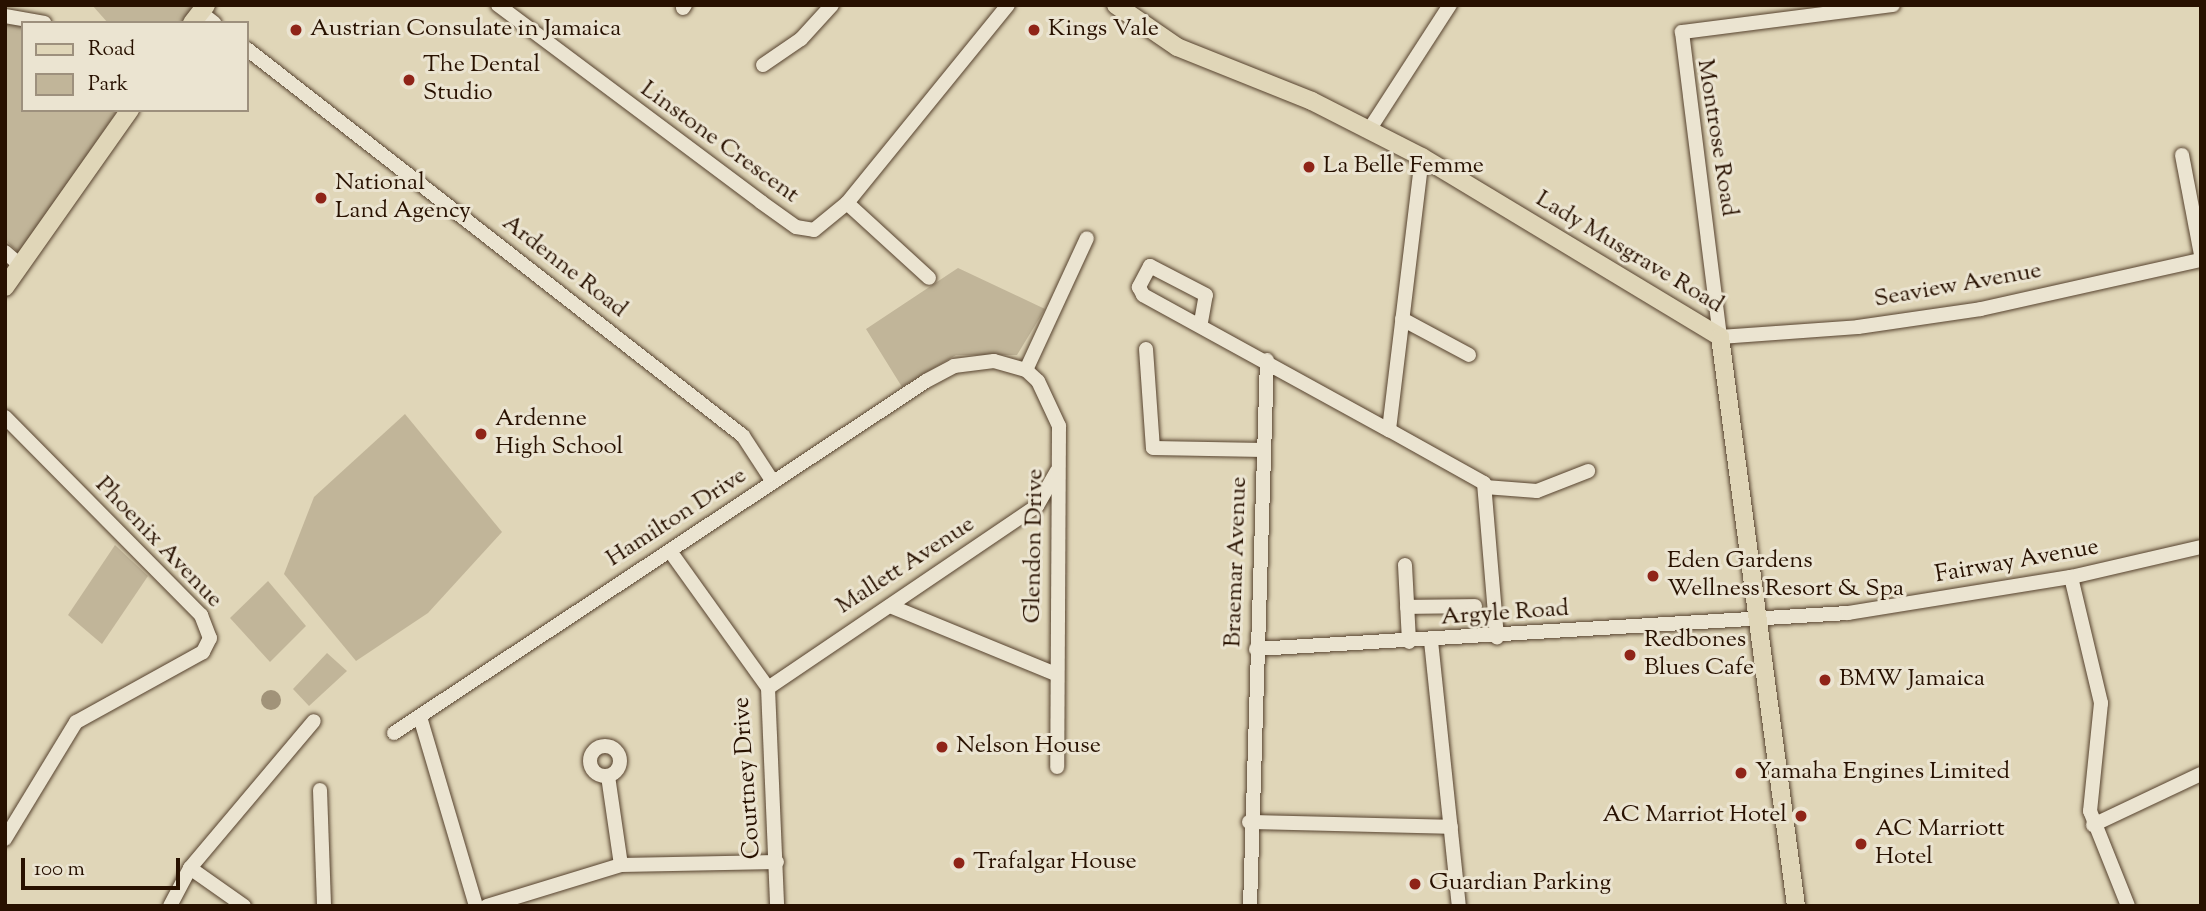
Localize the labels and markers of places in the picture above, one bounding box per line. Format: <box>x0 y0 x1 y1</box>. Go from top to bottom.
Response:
place label: Austrian Consulate in Jamaica <box>310 16 621 44</box>
place label: Kings Vale <box>1048 16 1159 44</box>
marker: Austrian Consulate in Jamaica <box>288 22 304 38</box>
marker: Kings Vale <box>1026 22 1042 38</box>
place label: The Dental Studio <box>423 52 540 108</box>
marker: The Dental Studio <box>401 72 417 88</box>
place label: La Belle Femme <box>1323 153 1484 181</box>
marker: La Belle Femme <box>1301 159 1317 175</box>
place label: National Land Agency <box>335 170 471 226</box>
marker: National Land Agency <box>313 190 329 206</box>
place label: Ardenne High School <box>495 406 623 462</box>
marker: Ardenne High School <box>473 426 489 442</box>
place label: Eden Gardens Wellness Resort & Spa <box>1667 548 1904 604</box>
marker: Eden Gardens Wellness Resort & Spa <box>1645 568 1661 584</box>
place label: Redbones Blues Cafe <box>1644 627 1754 683</box>
marker: Redbones Blues Cafe <box>1622 647 1638 663</box>
place label: BMW Jamaica <box>1839 666 1985 694</box>
marker: BMW Jamaica <box>1817 672 1833 688</box>
place label: Nelson House <box>956 733 1101 761</box>
marker: Nelson House <box>934 739 950 755</box>
place label: Yamaha Engines Limited <box>1755 759 2010 787</box>
marker: Yamaha Engines Limited <box>1733 765 1749 781</box>
place label: AC Marriot Hotel <box>1602 802 1787 830</box>
marker: AC Marriot Hotel <box>1793 808 1809 824</box>
place label: AC Marriott Hotel <box>1875 816 2005 872</box>
marker: AC Marriott Hotel <box>1853 836 1869 852</box>
place label: Trafalgar House <box>973 849 1137 877</box>
marker: Trafalgar House <box>951 855 967 871</box>
place label: Guardian Parking <box>1429 870 1611 898</box>
marker: Guardian Parking <box>1407 876 1423 892</box>

